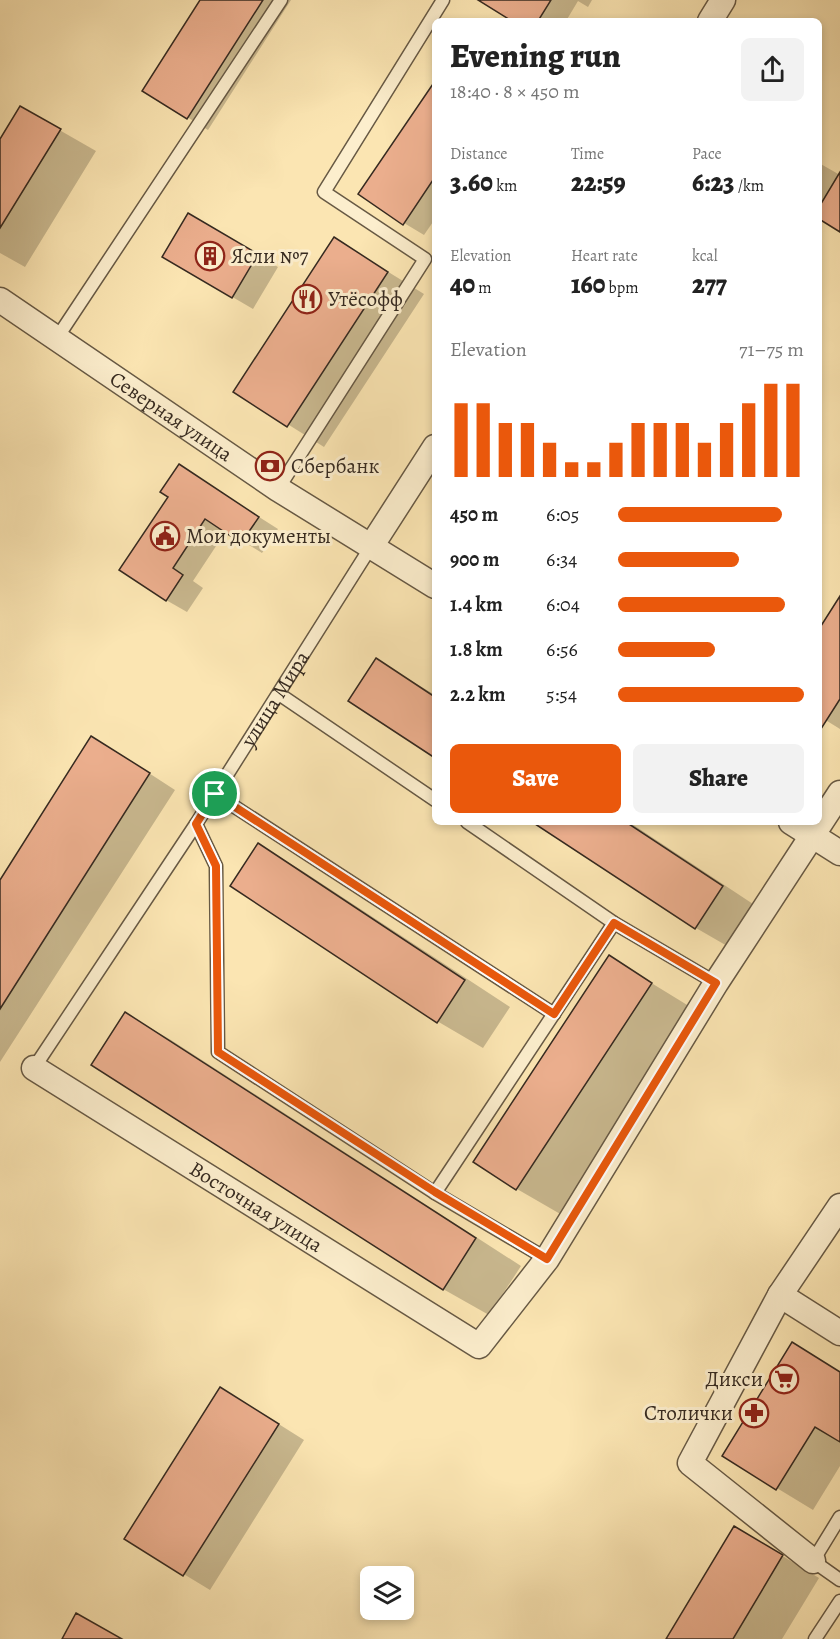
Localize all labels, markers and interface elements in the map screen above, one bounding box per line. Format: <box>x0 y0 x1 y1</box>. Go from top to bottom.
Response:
text: Evening run <box>450 33 621 78</box>
button: share <box>741 38 804 101</box>
text: 18:40 · 8 × 450 m <box>450 78 580 105</box>
text: Distance <box>450 143 507 165</box>
text: Time <box>571 143 604 165</box>
text: Pace <box>692 143 722 165</box>
text: 3.60 <box>450 165 493 200</box>
text: 22:59 <box>571 165 626 200</box>
text: 6:23 <box>692 165 734 200</box>
text: km <box>493 175 517 197</box>
text: /km <box>734 175 764 197</box>
building icon: Ясли №7 <box>194 240 226 272</box>
place label: Ясли №7 <box>231 242 308 270</box>
text: Elevation <box>450 245 511 267</box>
text: Heart rate <box>571 245 638 267</box>
text: kcal <box>692 245 718 267</box>
text: 40 <box>450 267 475 302</box>
text: 160 <box>571 267 605 302</box>
text: 277 <box>692 267 727 302</box>
text: m <box>475 277 492 299</box>
text: bpm <box>605 277 638 299</box>
restaurant icon: Утёсофф <box>291 283 323 315</box>
place label: Утёсофф <box>328 285 403 313</box>
text: Elevation <box>450 336 527 363</box>
text: 71–75 m <box>739 336 804 363</box>
street label: Северная улица <box>104 365 238 468</box>
bank icon: Сбербанк <box>254 450 286 482</box>
place label: Сбербанк <box>291 452 379 480</box>
text: 450 m <box>450 501 498 528</box>
text: 6:05 <box>546 501 579 528</box>
public building icon: Мои документы <box>149 520 181 552</box>
place label: Мои документы <box>186 522 331 550</box>
text: 900 m <box>450 546 500 573</box>
text: 6:34 <box>546 546 577 573</box>
text: 1.4 km <box>450 591 503 618</box>
text: 6:04 <box>546 591 580 618</box>
text: 1.8 km <box>450 636 503 663</box>
text: 6:56 <box>546 636 578 663</box>
street label: улица Мира <box>234 645 316 753</box>
text: 2.2 km <box>450 681 505 708</box>
text: 5:54 <box>546 681 577 708</box>
button: Save <box>450 744 621 813</box>
button: Share <box>633 744 804 813</box>
pin <box>189 768 240 819</box>
icon: arrive <box>198 777 231 810</box>
street label: Восточная улица <box>184 1155 328 1259</box>
supermarket icon: Дикси <box>768 1363 800 1395</box>
place label: Дикси <box>705 1365 763 1393</box>
pharmacy icon: Столички <box>738 1397 770 1429</box>
place label: Столички <box>644 1399 733 1427</box>
map controls <box>360 1566 414 1620</box>
button: layers <box>360 1566 414 1620</box>

